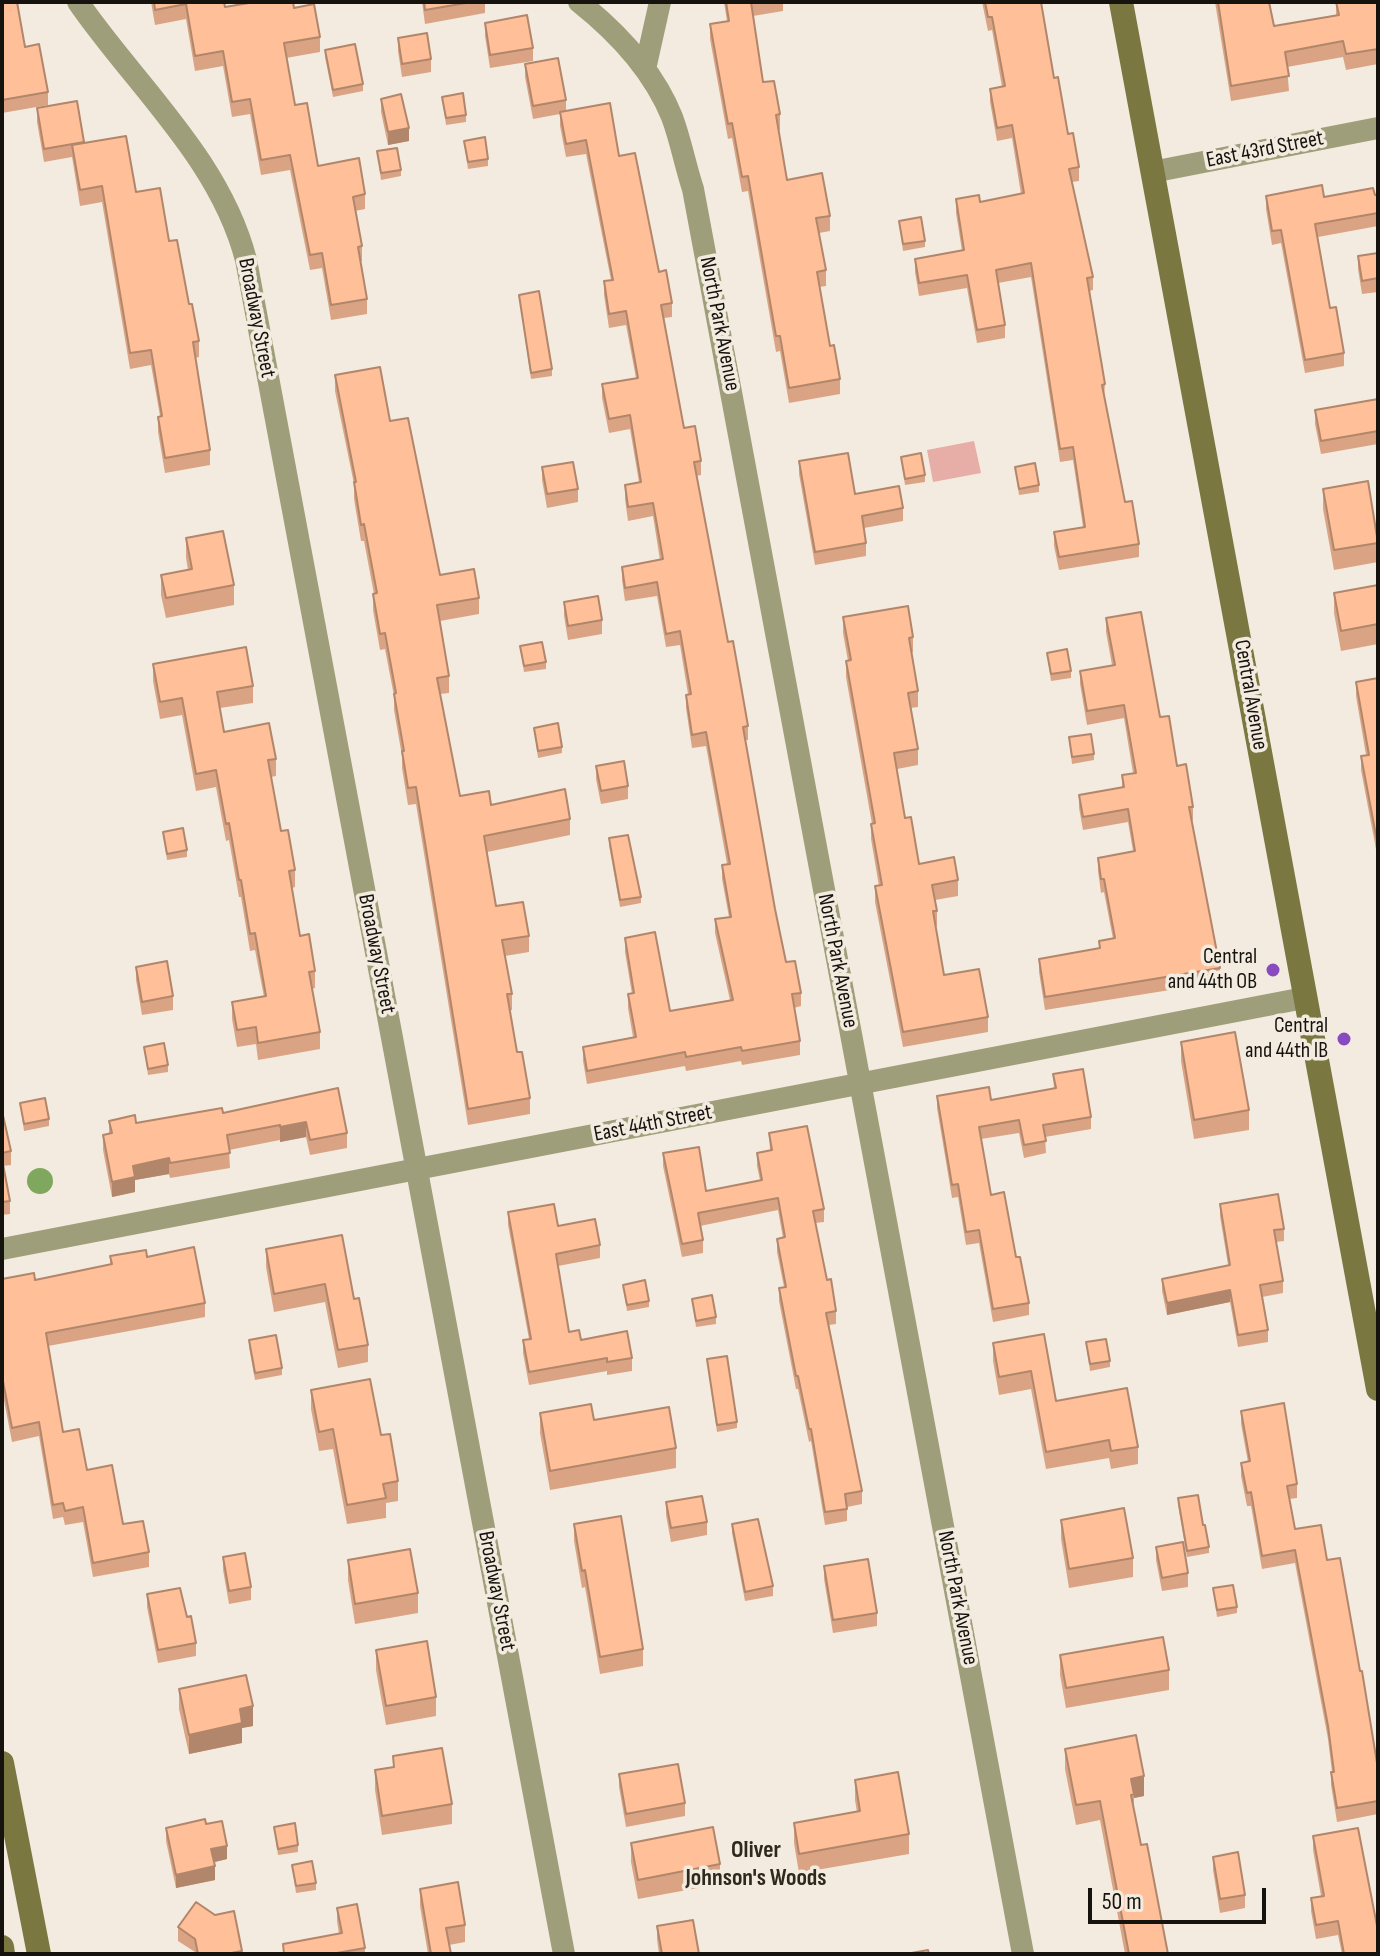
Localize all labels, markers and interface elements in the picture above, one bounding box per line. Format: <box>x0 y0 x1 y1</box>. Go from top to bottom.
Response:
street label: East 43rd Street <box>1204 126 1326 174</box>
street label: North Park Avenue <box>693 255 745 393</box>
street label: Broadway Street <box>231 256 281 380</box>
street label: Central Avenue <box>1227 638 1273 752</box>
street label: Broadway Street <box>351 892 401 1016</box>
street label: North Park Avenue <box>811 892 863 1030</box>
place label: Central and 44th OB <box>1168 944 1257 996</box>
marker: Central and 44th OB <box>1264 961 1282 979</box>
place label: Central and 44th IB <box>1245 1013 1328 1064</box>
marker: Central and 44th IB <box>1335 1030 1353 1048</box>
street label: East 44th Street <box>592 1100 714 1148</box>
street label: Broadway Street <box>471 1529 521 1653</box>
street label: North Park Avenue <box>931 1529 983 1667</box>
district label: Oliver Johnson's Woods <box>685 1837 827 1893</box>
scale bar <box>1092 1872 1270 1922</box>
text: 50 m <box>1102 1887 1142 1916</box>

